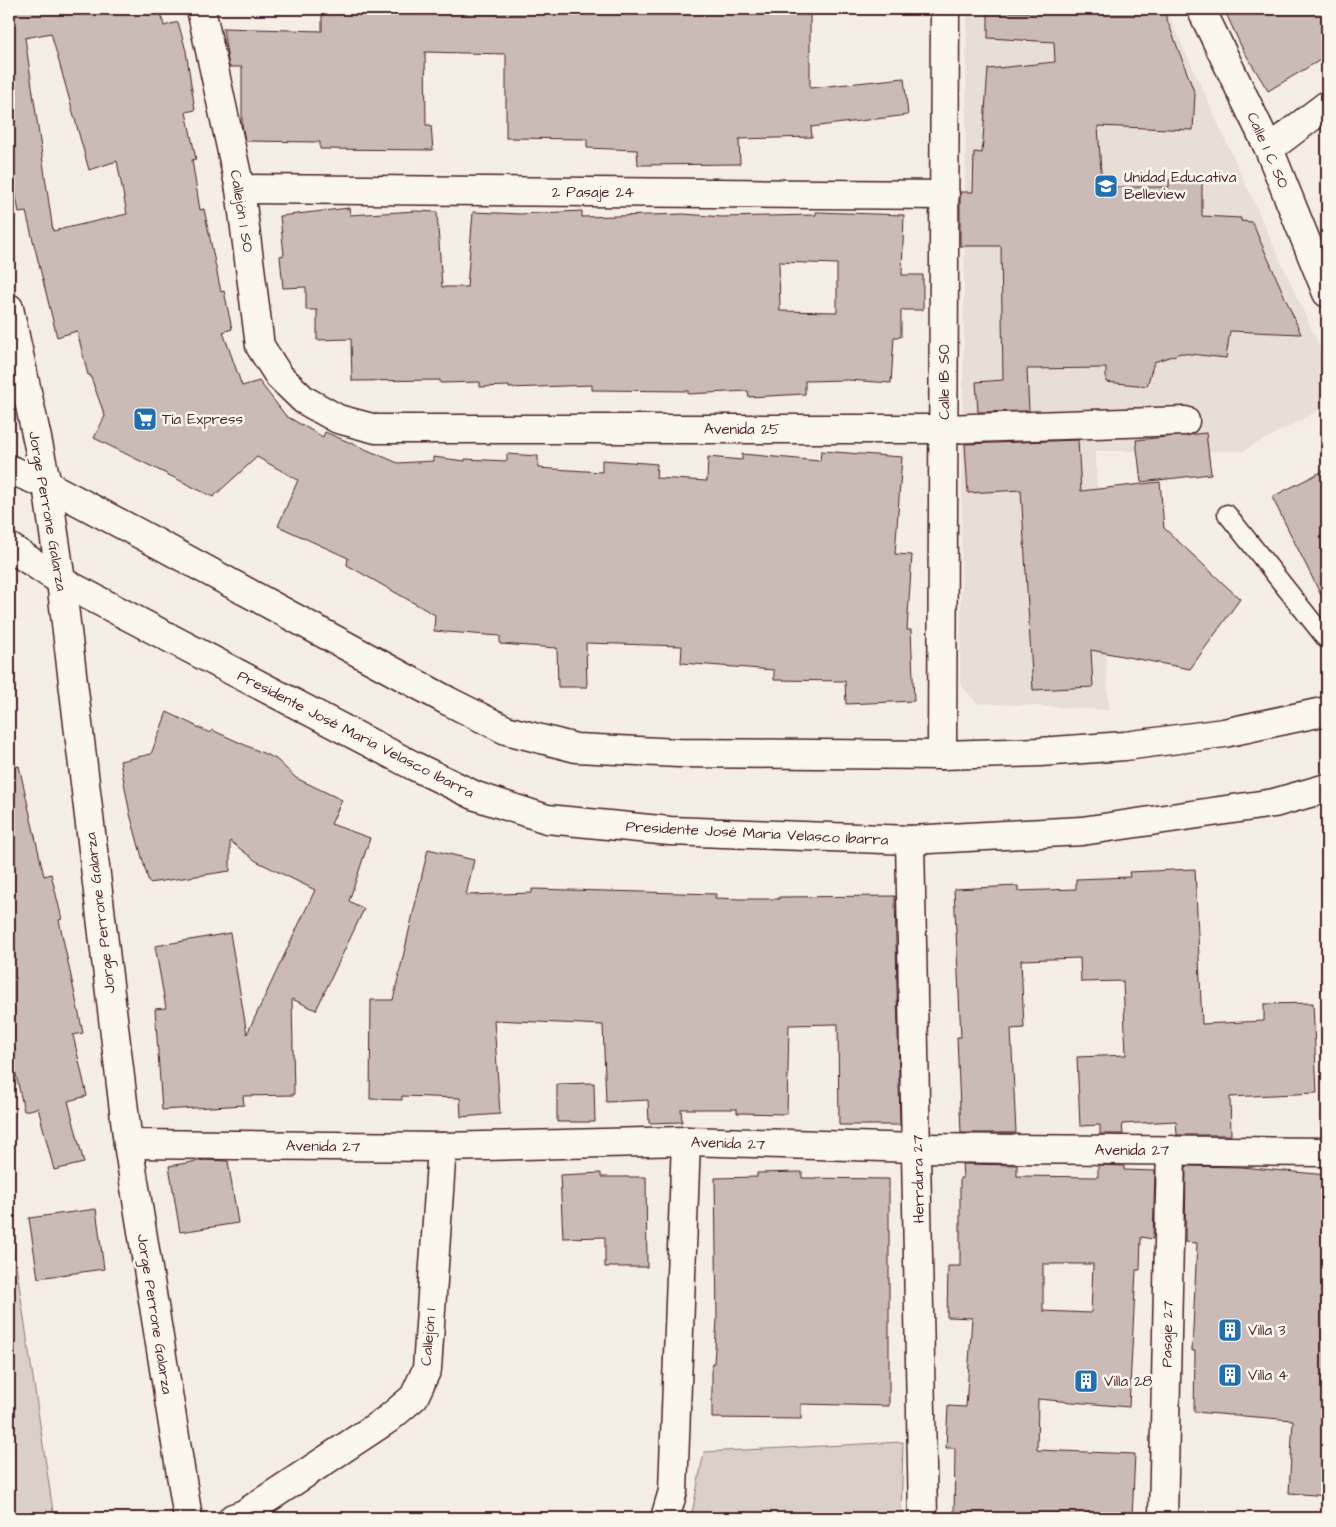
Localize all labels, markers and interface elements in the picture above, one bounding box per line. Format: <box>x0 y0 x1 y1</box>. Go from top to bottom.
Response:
street label: Calle 1 C SO <box>1241 109 1294 192</box>
place label: Unidad Educativa Belleview <box>1124 167 1237 205</box>
street label: Callejón 1 SO <box>225 168 258 254</box>
school or university icon: Unidad Educativa Belleview <box>1093 173 1119 199</box>
street label: 2 Pasaje 24 <box>552 182 634 203</box>
street label: Calle 1B SO <box>934 344 955 420</box>
supermarket icon: Tía Express <box>132 406 158 432</box>
place label: Tía Express <box>162 409 243 430</box>
street label: Avenida 25 <box>704 419 780 440</box>
street label: Jorge Perrone Galarza <box>22 429 72 593</box>
street label: Presidente José Maria Velasco Ibarra <box>234 665 478 804</box>
street label: Presidente José Maria Velasco Ibarra <box>625 816 889 851</box>
street label: Jorge Perrone Galarza <box>80 831 122 995</box>
street label: Avenida 27 <box>690 1132 766 1155</box>
street label: Herrdura 27 <box>907 1134 930 1224</box>
street label: Avenida 27 <box>286 1135 360 1158</box>
street label: Avenida 27 <box>1095 1140 1169 1161</box>
street label: Jorge Perrone Galarza <box>130 1232 178 1396</box>
street label: Pasaje 27 <box>1156 1300 1179 1368</box>
street label: Callejón 1 <box>416 1307 441 1367</box>
building icon: Villa 3 <box>1217 1317 1243 1343</box>
place label: Villa 3 <box>1248 1320 1286 1341</box>
building icon: Villa 4 <box>1217 1362 1243 1388</box>
place label: Villa 4 <box>1248 1365 1288 1386</box>
building icon: Villa 28 <box>1073 1368 1099 1394</box>
place label: Villa 28 <box>1104 1371 1153 1392</box>

